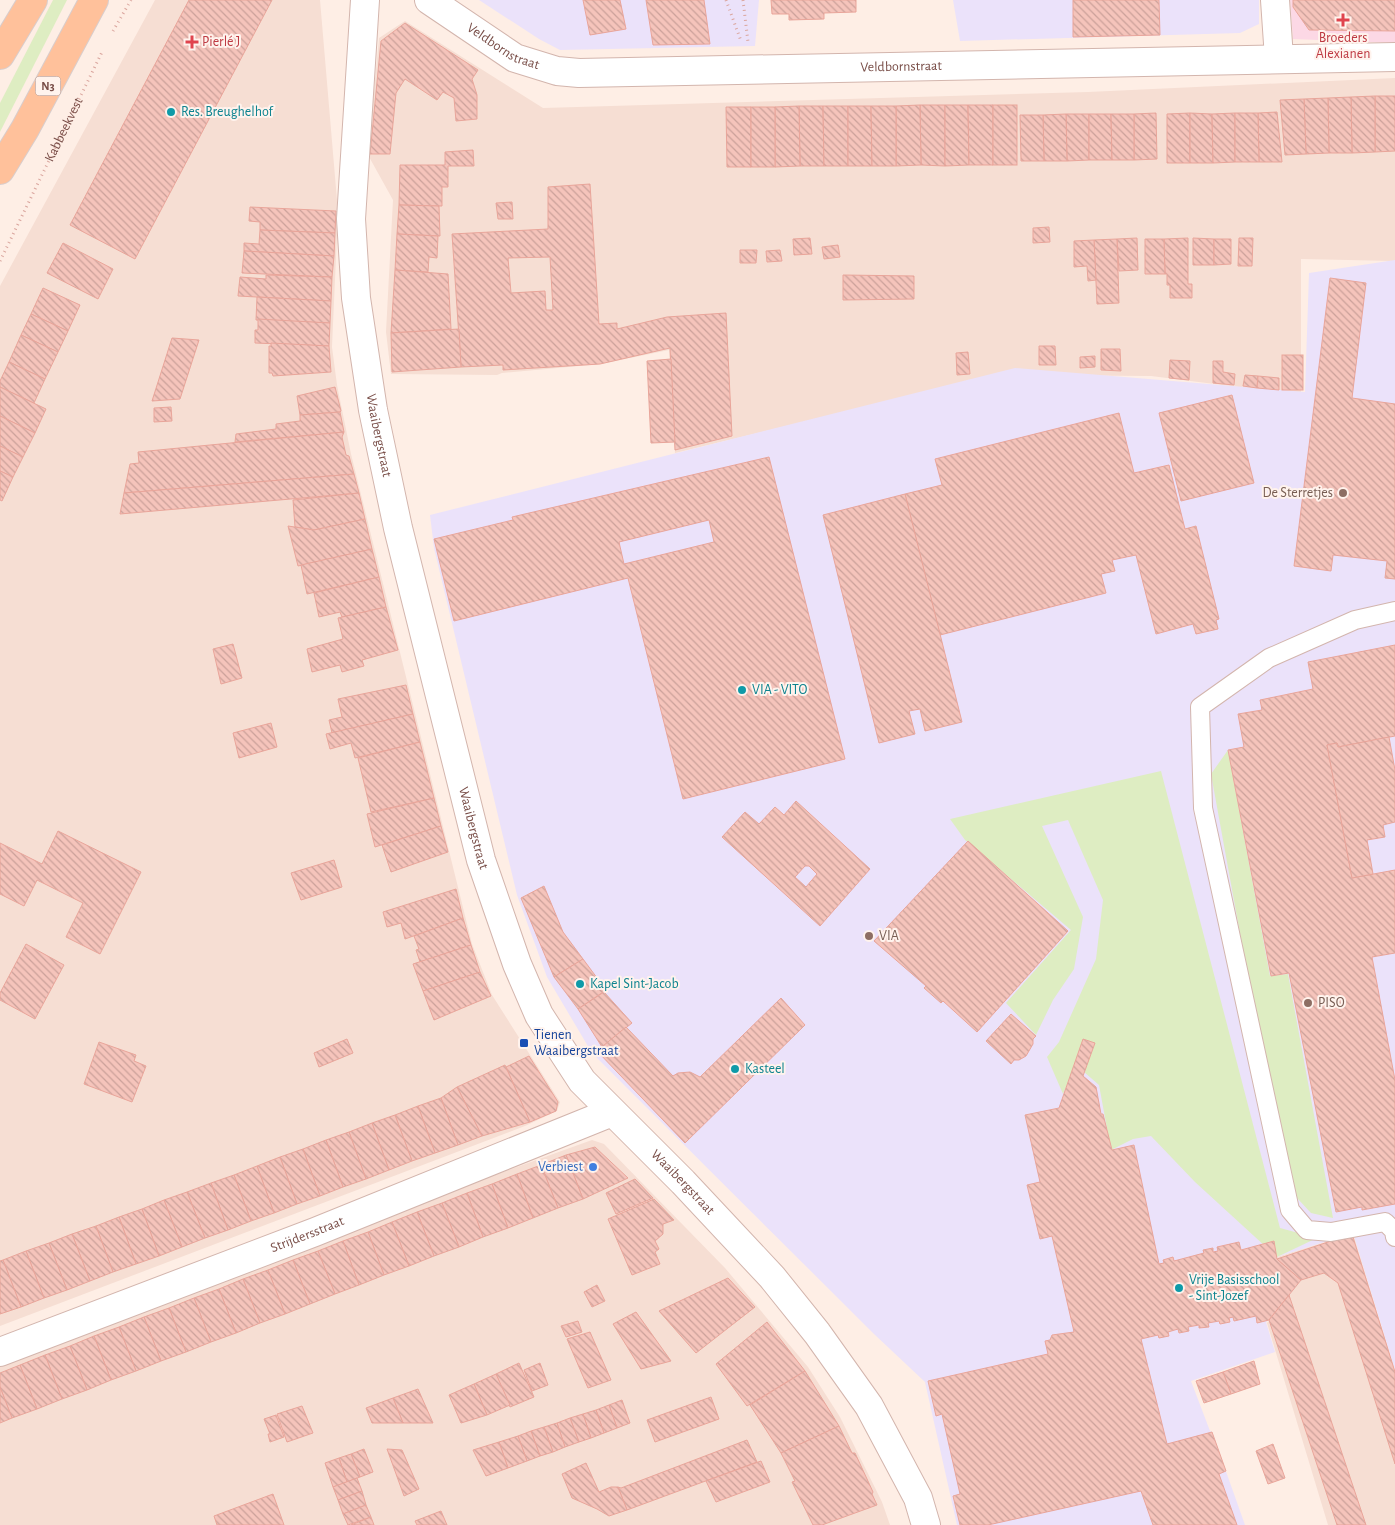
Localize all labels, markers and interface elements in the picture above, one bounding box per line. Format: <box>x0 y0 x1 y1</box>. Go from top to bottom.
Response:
marker: Broeders Alexianen <box>1336 13 1350 27</box>
street label: Veldbornstraat <box>464 21 542 72</box>
place label: Broeders Alexianen <box>1316 31 1370 61</box>
place label: Pierlé J <box>202 35 240 49</box>
marker: Pierlé J <box>186 36 198 48</box>
street label: Veldbornstraat <box>860 59 943 74</box>
road number: N3 <box>36 76 60 95</box>
street label: Kabbeekvest <box>42 95 86 164</box>
place label: Res. Breughelhof <box>181 105 274 119</box>
marker: Res. Breughelhof <box>165 106 177 118</box>
street label: Waaibergstraat <box>364 393 394 479</box>
place label: De Sterretjes <box>1263 486 1333 500</box>
marker: De Sterretjes <box>1337 487 1349 499</box>
place label: VIA - VITO <box>752 683 807 697</box>
marker: VIA - VITO <box>736 684 748 696</box>
street label: Waaibergstraat <box>456 786 491 872</box>
place label: VIA <box>879 929 899 943</box>
marker: VIA <box>863 930 875 942</box>
place label: Kapel Sint-Jacob <box>590 977 679 991</box>
marker: Kapel Sint-Jacob <box>574 978 586 990</box>
place label: PISO <box>1318 996 1345 1010</box>
marker: PISO <box>1302 997 1314 1009</box>
place label: Tienen Waaibergstraat <box>534 1028 619 1058</box>
marker: Tienen Waaibergstraat <box>518 1037 530 1049</box>
place label: Kasteel <box>745 1062 785 1076</box>
marker: Kasteel <box>729 1063 741 1075</box>
street label: Waaibergstraat <box>648 1147 717 1218</box>
place label: Verbiest <box>538 1160 584 1174</box>
marker: Verbiest <box>587 1161 599 1173</box>
street label: Strijdersstraat <box>269 1214 347 1255</box>
place label: Vrije Basisschool - Sint-Jozef <box>1189 1273 1279 1303</box>
marker: Vrije Basisschool - Sint-Jozef <box>1173 1282 1185 1294</box>

